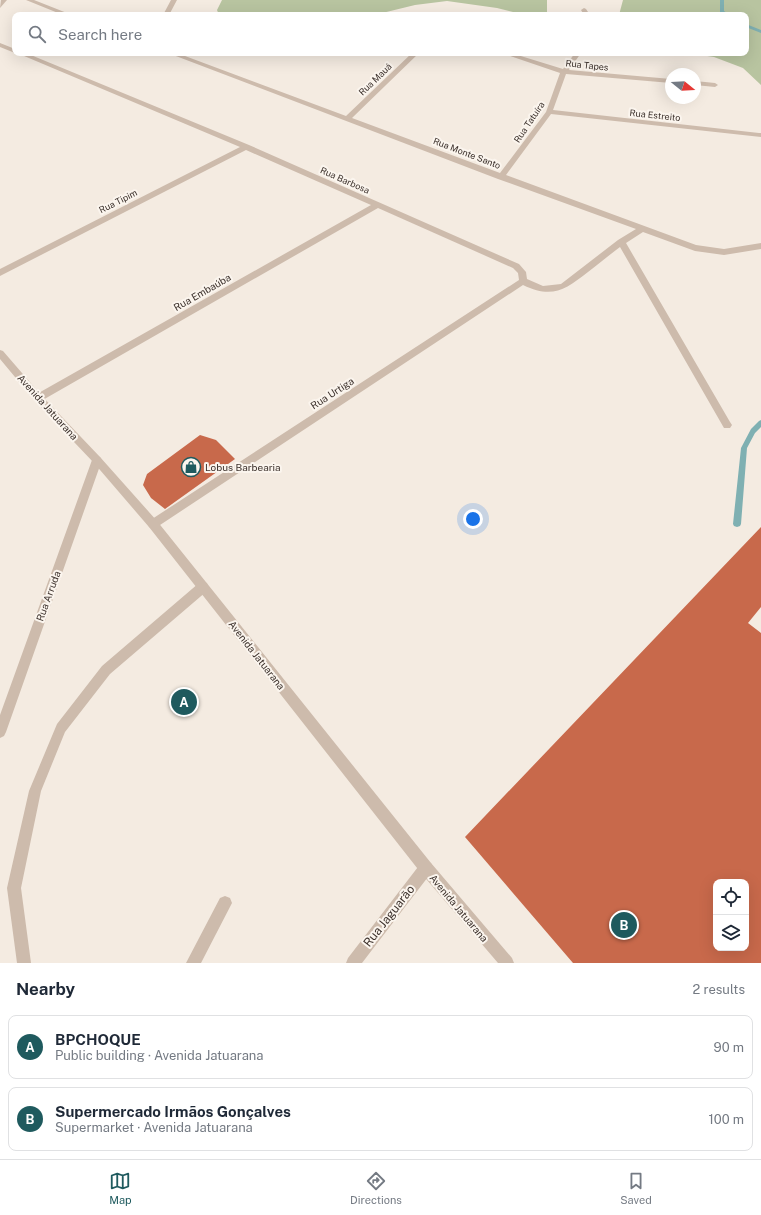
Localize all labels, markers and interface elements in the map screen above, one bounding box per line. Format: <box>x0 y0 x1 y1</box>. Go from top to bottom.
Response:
search box <box>12 12 749 56</box>
icon: search <box>26 23 48 45</box>
text: Search here <box>58 26 142 43</box>
street label: Rua Tapes <box>565 57 609 73</box>
street label: Rua Mauá <box>356 61 394 97</box>
north arrow <box>665 68 701 104</box>
street label: Rua Tatuíra <box>511 99 547 145</box>
street label: Rua Estreito <box>629 107 681 123</box>
street label: Rua Monte Santo <box>432 135 502 171</box>
street label: Rua Barbosa <box>319 164 371 196</box>
street label: Rua Tipim <box>97 187 139 215</box>
street label: Rua Embaúba <box>171 271 233 313</box>
street label: Avenida Jatuarana <box>15 372 81 442</box>
street label: Rua Urtiga <box>308 375 356 411</box>
shop icon: Lobus Barbearia <box>180 456 202 478</box>
place label: Lobus Barbearia <box>205 461 281 473</box>
your location <box>463 509 483 529</box>
street label: Rua Arruda <box>33 569 63 623</box>
street label: Avenida Jatuarana <box>226 618 288 692</box>
pin: A <box>171 687 197 717</box>
street label: Avenida Jatuarana <box>427 872 491 944</box>
map controls <box>713 879 749 951</box>
button: locate <box>713 879 749 915</box>
street label: Rua Jaguarão <box>361 882 418 950</box>
pin: B <box>611 910 637 940</box>
button: layers <box>713 915 749 951</box>
text: Nearby <box>16 979 75 999</box>
text: 2 results <box>693 982 745 997</box>
text: BPCHOQUE <box>55 1031 141 1048</box>
text: A <box>25 1040 35 1055</box>
text: 90 m <box>714 1040 744 1055</box>
text: Public building · Avenida Jatuarana <box>55 1048 264 1063</box>
text: Supermercado Irmãos Gonçalves <box>55 1103 291 1120</box>
text: B <box>26 1112 34 1127</box>
text: 100 m <box>708 1112 744 1127</box>
text: Supermarket · Avenida Jatuarana <box>55 1120 253 1135</box>
tab: Map <box>109 1170 132 1206</box>
tab: Directions <box>350 1170 402 1206</box>
tab: Saved <box>620 1170 652 1206</box>

